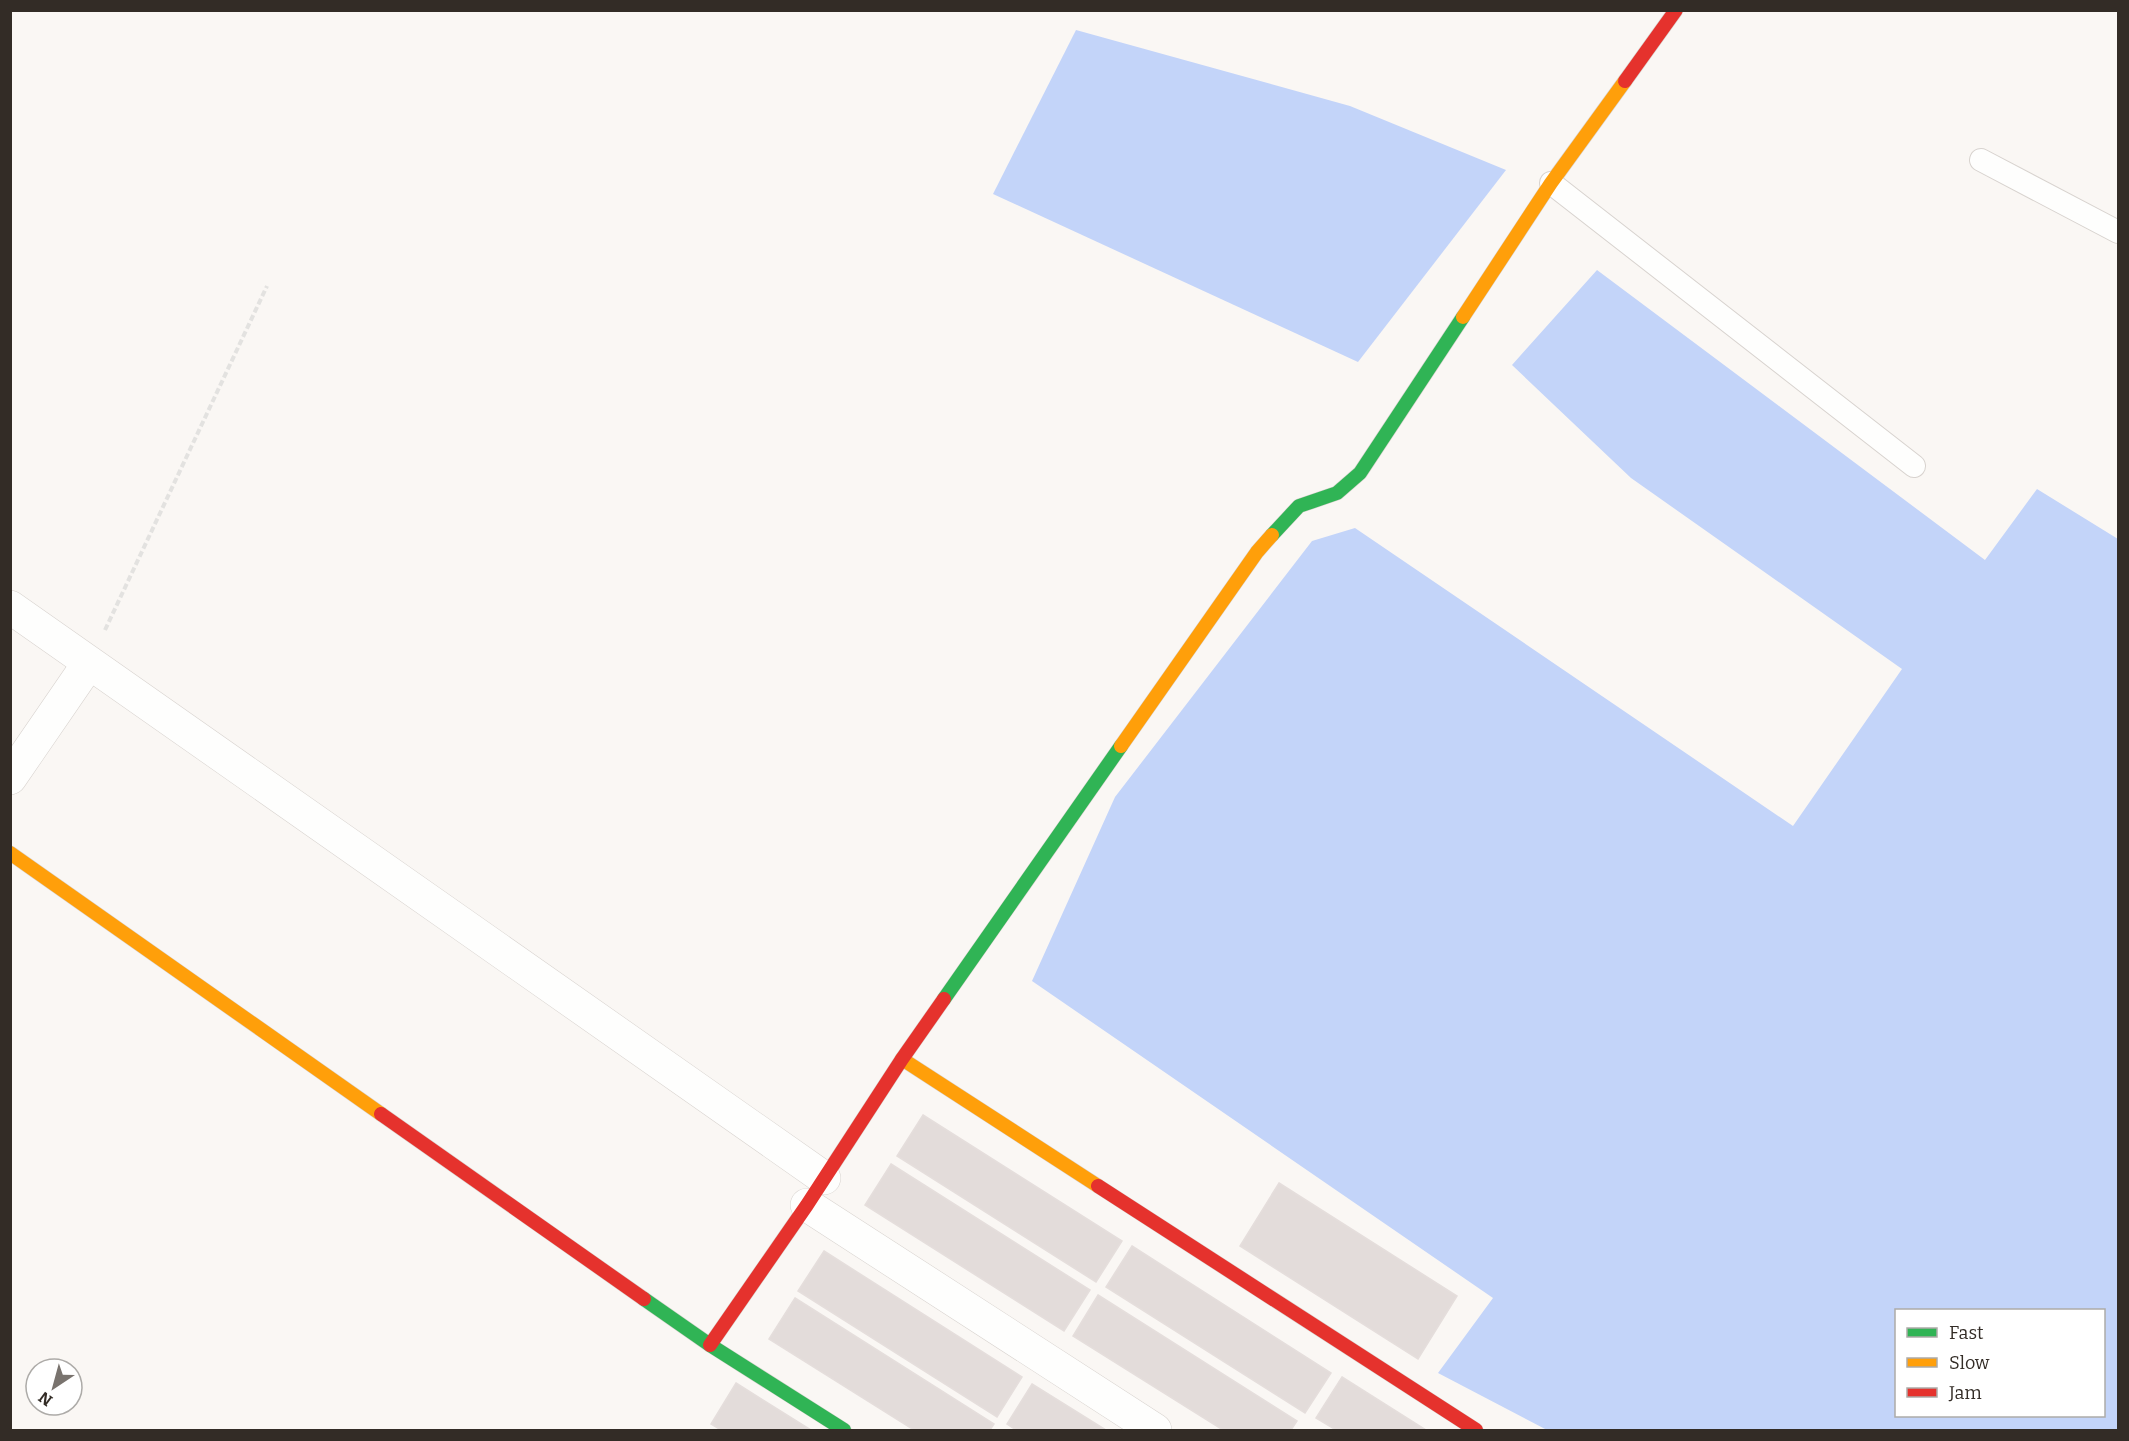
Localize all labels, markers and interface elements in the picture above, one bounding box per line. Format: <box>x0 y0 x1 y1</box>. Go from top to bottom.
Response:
legend <box>1895 1309 2105 1417</box>
text: Fast <box>1949 1322 1984 1344</box>
text: Slow <box>1949 1352 1990 1374</box>
north arrow <box>24 1357 84 1417</box>
text: Jam <box>1948 1382 1982 1404</box>
text: N <box>35 1387 56 1410</box>

